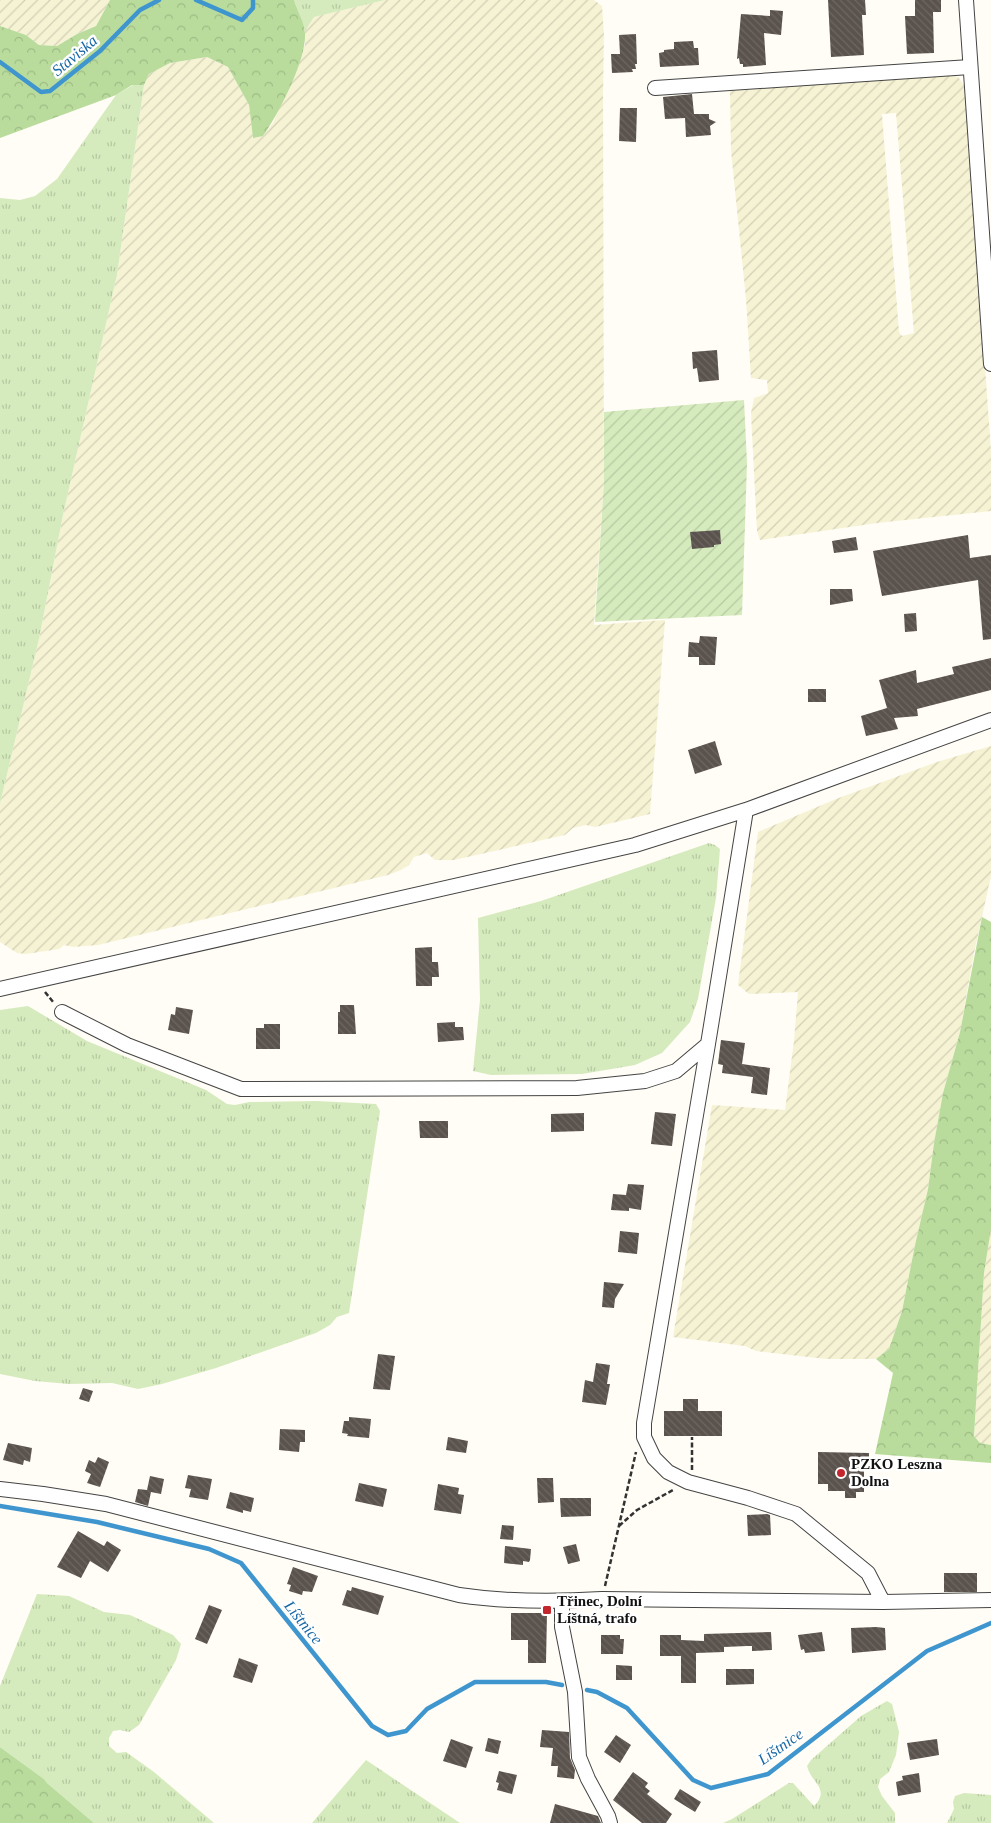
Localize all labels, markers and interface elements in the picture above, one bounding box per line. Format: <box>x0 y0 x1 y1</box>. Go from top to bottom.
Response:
water label: Staviska <box>48 32 100 79</box>
place label: PZKO Leszna Dolna <box>851 1456 943 1489</box>
marker: PZKO Leszna Dolna <box>835 1467 847 1479</box>
place label: Třinec, Dolní Líštná, trafo <box>557 1593 643 1626</box>
water label: Líštnice <box>280 1596 326 1647</box>
marker: Třinec, Dolní Líštná, trafo <box>541 1604 553 1616</box>
water label: Líštnice <box>754 1725 806 1768</box>

